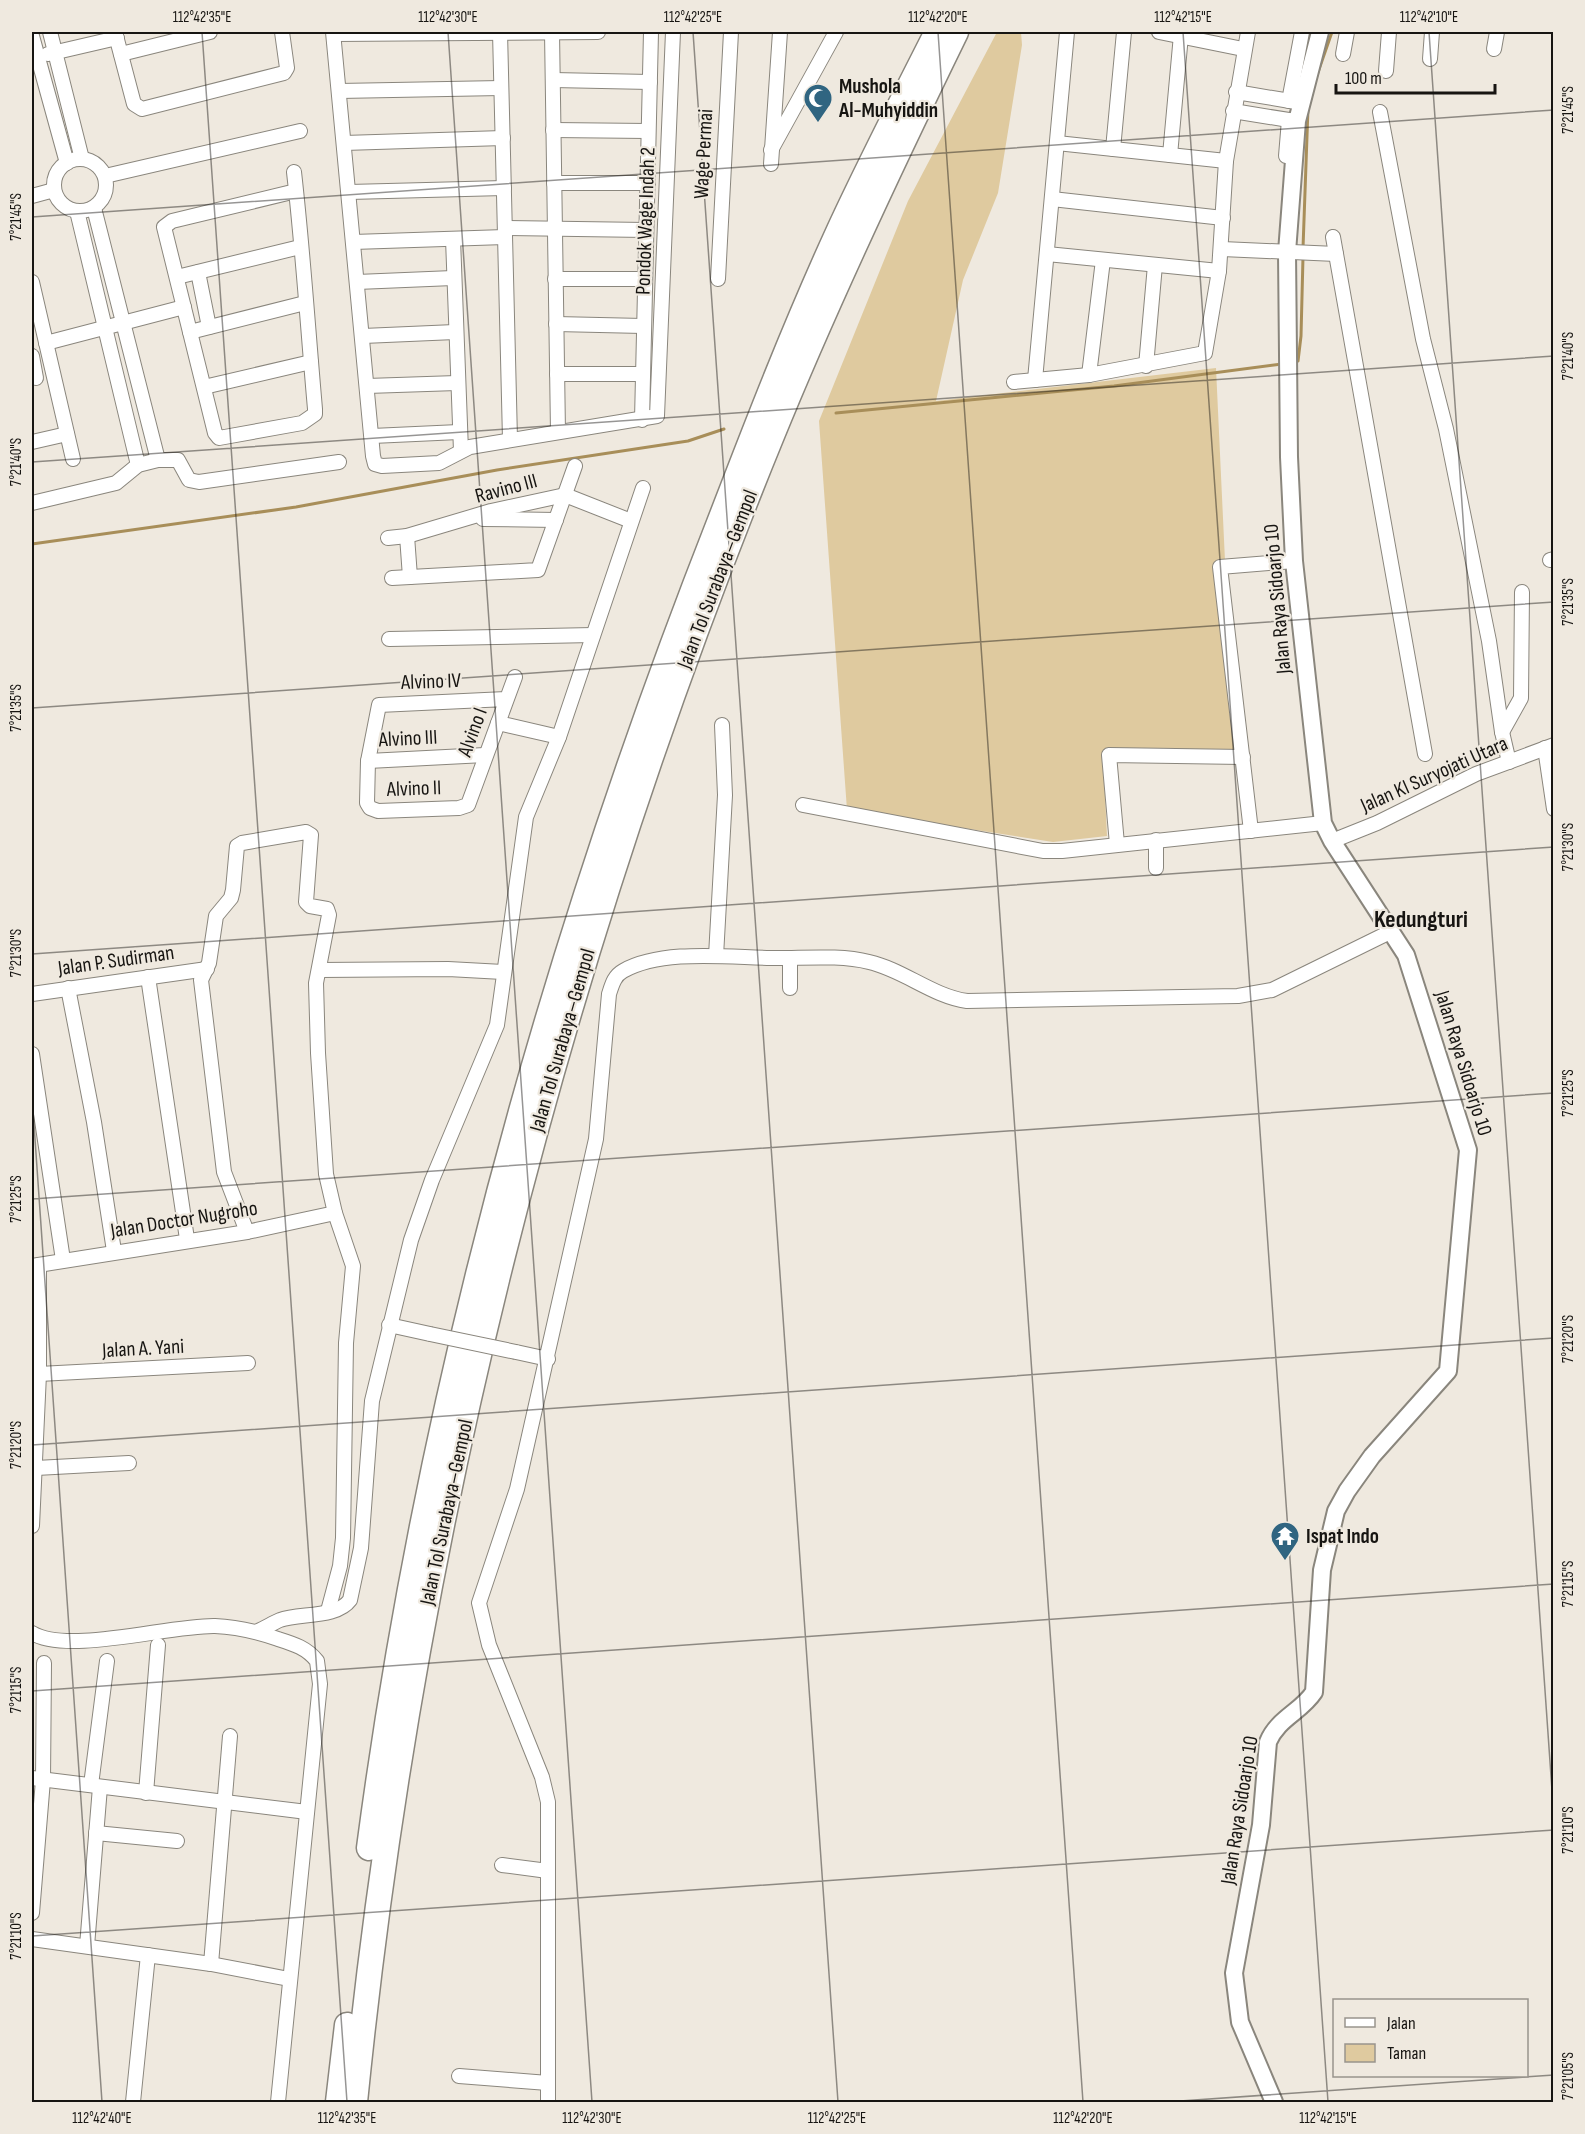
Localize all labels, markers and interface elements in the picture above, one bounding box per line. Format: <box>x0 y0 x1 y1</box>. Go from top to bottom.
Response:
text: 112°42'35"E <box>173 8 231 27</box>
text: 112°42'30"E <box>418 8 478 27</box>
text: 112°42'25"E <box>664 8 722 27</box>
text: 112°42'20"E <box>908 8 968 27</box>
text: 112°42'15"E <box>1154 8 1212 27</box>
text: 112°42'10"E <box>1400 8 1458 27</box>
scale bar <box>1336 57 1495 95</box>
text: 100 m <box>1345 68 1382 89</box>
place label: Mushola Al-Muhyiddin <box>838 74 938 123</box>
mosque icon: Mushola Al-Muhyiddin <box>802 82 834 124</box>
text: 7°21'45"S <box>1559 86 1578 134</box>
street label: Wage Permai <box>689 108 718 200</box>
street label: Pondok Wage Indah 2 <box>630 147 661 295</box>
text: 7°21'45"S <box>7 193 26 241</box>
text: 7°21'40"S <box>1559 332 1578 380</box>
text: 7°21'40"S <box>7 438 26 486</box>
street label: Ravino III <box>472 468 540 509</box>
street label: Jalan Tol Surabaya–Gempol <box>672 486 763 673</box>
street label: Jalan Raya Sidoarjo 10 <box>1258 523 1297 676</box>
text: 7°21'35"S <box>1559 578 1578 626</box>
street label: Alvino IV <box>400 668 462 695</box>
text: 7°21'35"S <box>7 684 26 732</box>
street label: Alvino I <box>452 704 493 761</box>
street label: Alvino III <box>377 724 438 753</box>
street label: Jalan KI Suryojati Utara <box>1356 731 1512 818</box>
street label: Alvino II <box>385 775 442 802</box>
text: 7°21'30"S <box>1559 823 1578 871</box>
district label: Kedungturi <box>1374 905 1468 934</box>
text: 7°21'30"S <box>7 929 26 977</box>
street label: Jalan P. Sudirman <box>55 940 176 981</box>
street label: Jalan Tol Surabaya–Gempol <box>524 946 601 1136</box>
street label: Jalan Raya Sidoarjo 10 <box>1429 987 1497 1139</box>
text: 7°21'25"S <box>1559 1069 1578 1117</box>
text: 7°21'25"S <box>7 1175 26 1223</box>
street label: Jalan Doctor Nugroho <box>108 1196 259 1244</box>
text: 7°21'20"S <box>1559 1315 1578 1363</box>
street label: Jalan A. Yani <box>100 1334 185 1363</box>
street label: Jalan Tol Surabaya–Gempol <box>414 1417 478 1608</box>
text: 7°21'20"S <box>7 1421 26 1469</box>
temple icon: Ispat Indo <box>1269 1520 1301 1562</box>
place label: Ispat Indo <box>1306 1524 1379 1549</box>
text: 7°21'15"S <box>1559 1561 1578 1607</box>
text: 7°21'15"S <box>7 1667 26 1713</box>
street label: Jalan Raya Sidoarjo 10 <box>1215 1734 1264 1887</box>
text: 7°21'10"S <box>1559 1806 1578 1854</box>
text: 7°21'10"S <box>7 1912 26 1960</box>
legend <box>1333 1999 1528 2077</box>
text: Jalan <box>1386 2013 1416 2034</box>
text: Taman <box>1387 2043 1426 2064</box>
text: 7°21'05"S <box>1559 2052 1578 2100</box>
text: 112°42'40"E <box>72 2109 132 2128</box>
text: 112°42'35"E <box>318 2109 376 2128</box>
text: 112°42'30"E <box>562 2109 622 2128</box>
text: 112°42'25"E <box>808 2109 866 2128</box>
text: 112°42'20"E <box>1053 2109 1113 2128</box>
text: 112°42'15"E <box>1299 2109 1357 2128</box>

